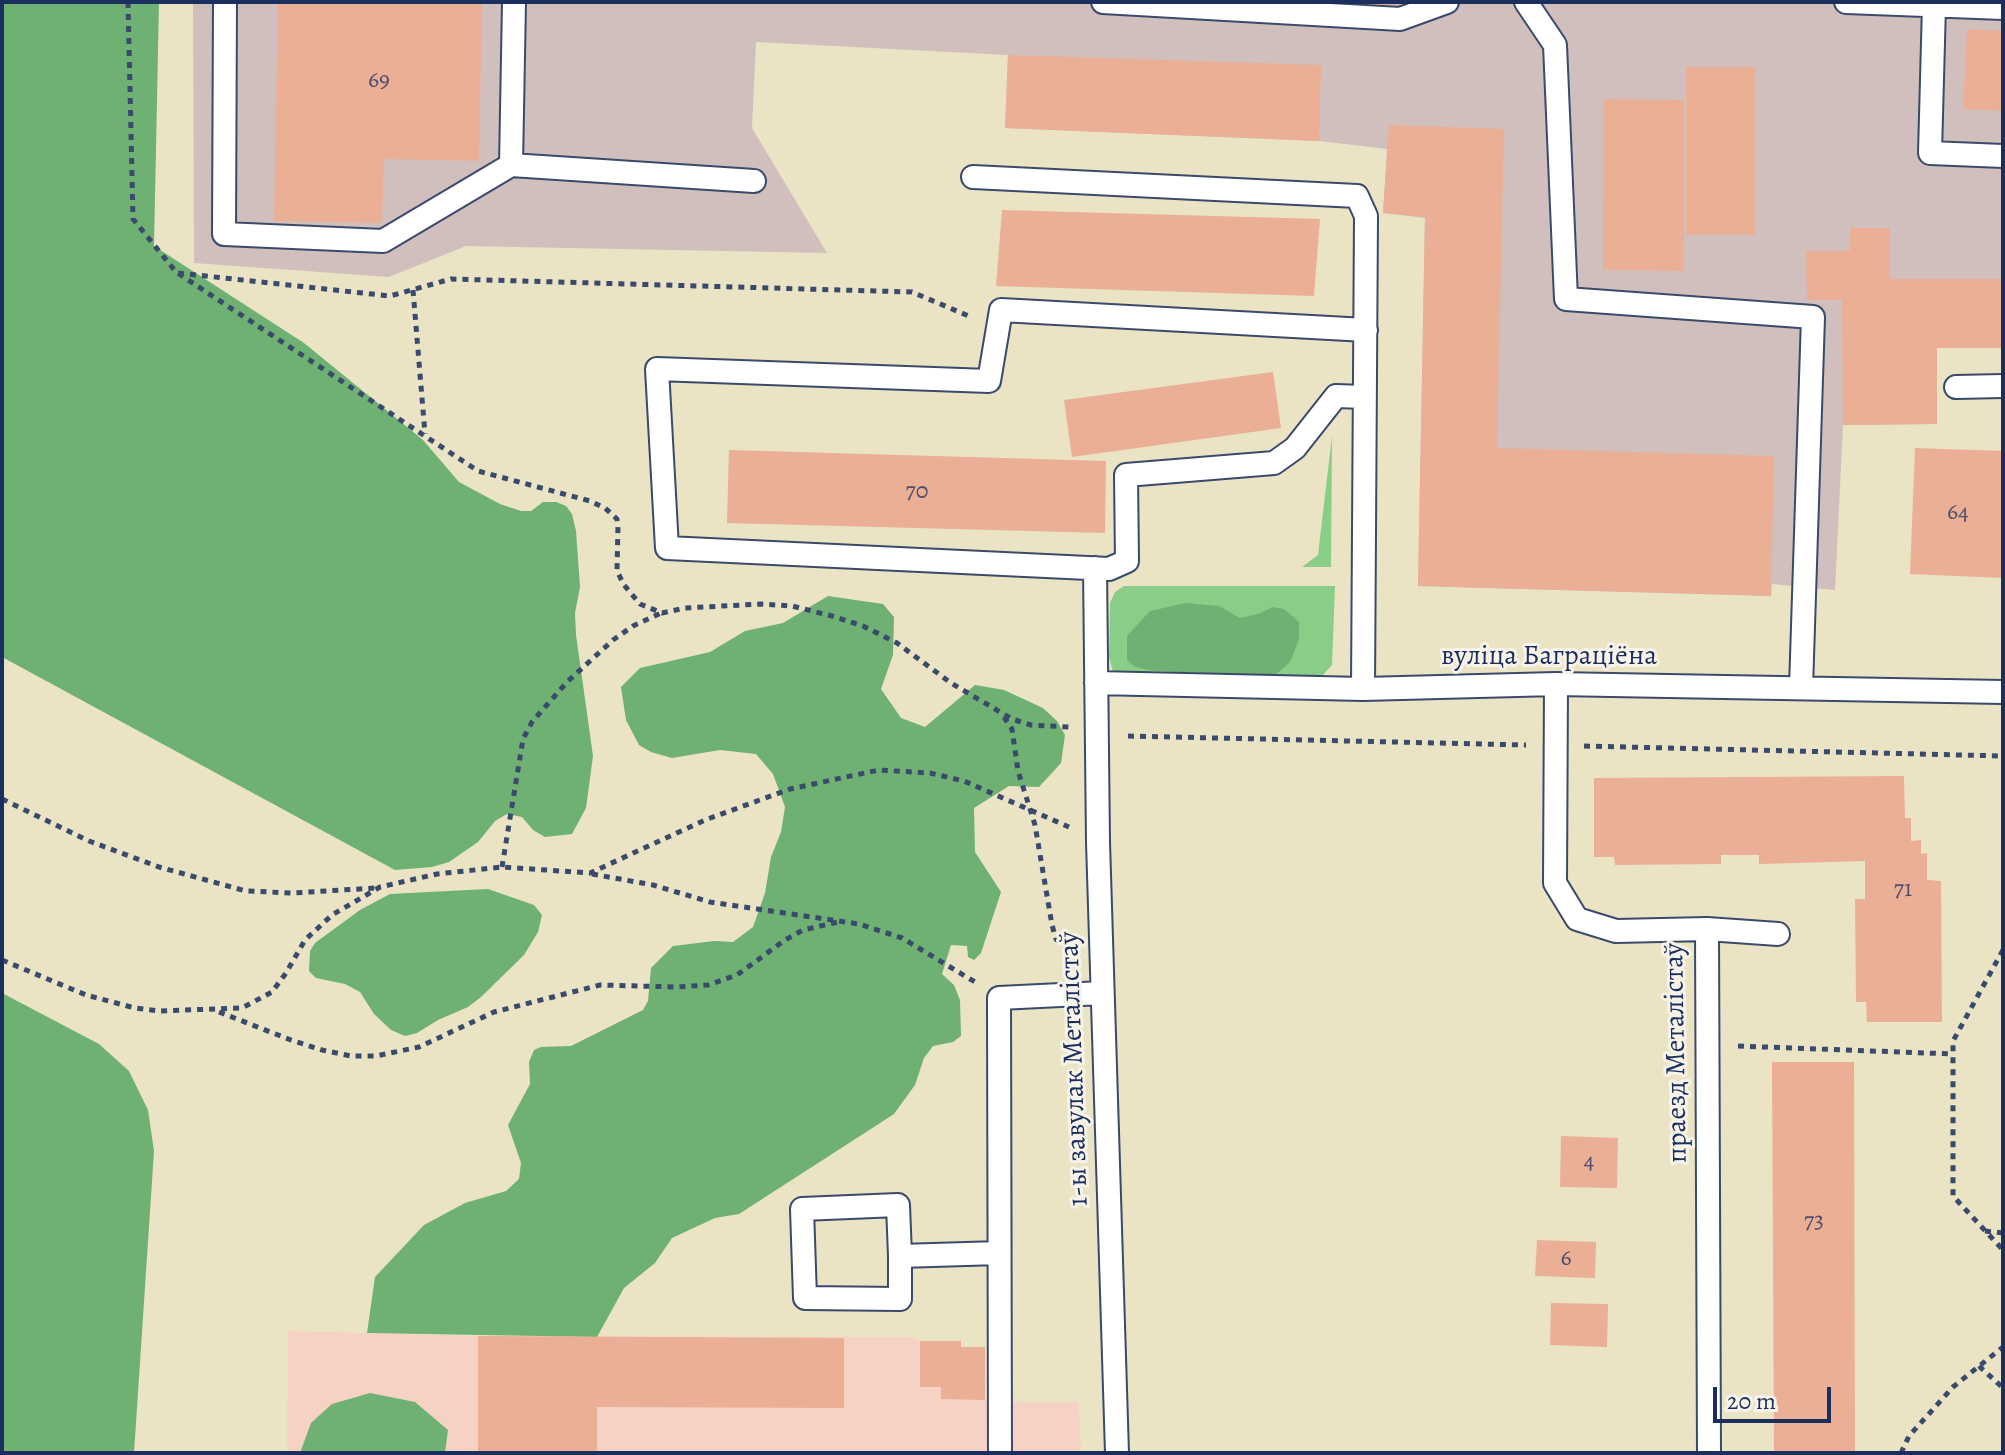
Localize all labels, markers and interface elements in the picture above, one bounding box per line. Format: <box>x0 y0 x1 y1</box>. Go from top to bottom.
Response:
house number: 69 <box>368 67 390 95</box>
house number: 70 <box>906 478 928 506</box>
house number: 64 <box>1947 499 1969 527</box>
street label: вуліца Баграціёна <box>1441 640 1657 674</box>
house number: 71 <box>1894 876 1912 904</box>
street label: 1-ы завулак Металістаў <box>1053 931 1097 1207</box>
street label: праезд Металістаў <box>1658 943 1696 1163</box>
house number: 4 <box>1584 1148 1594 1176</box>
house number: 73 <box>1804 1208 1824 1236</box>
house number: 6 <box>1560 1245 1572 1273</box>
scale bar <box>1717 1371 1835 1421</box>
text: 20 m <box>1727 1385 1776 1417</box>

